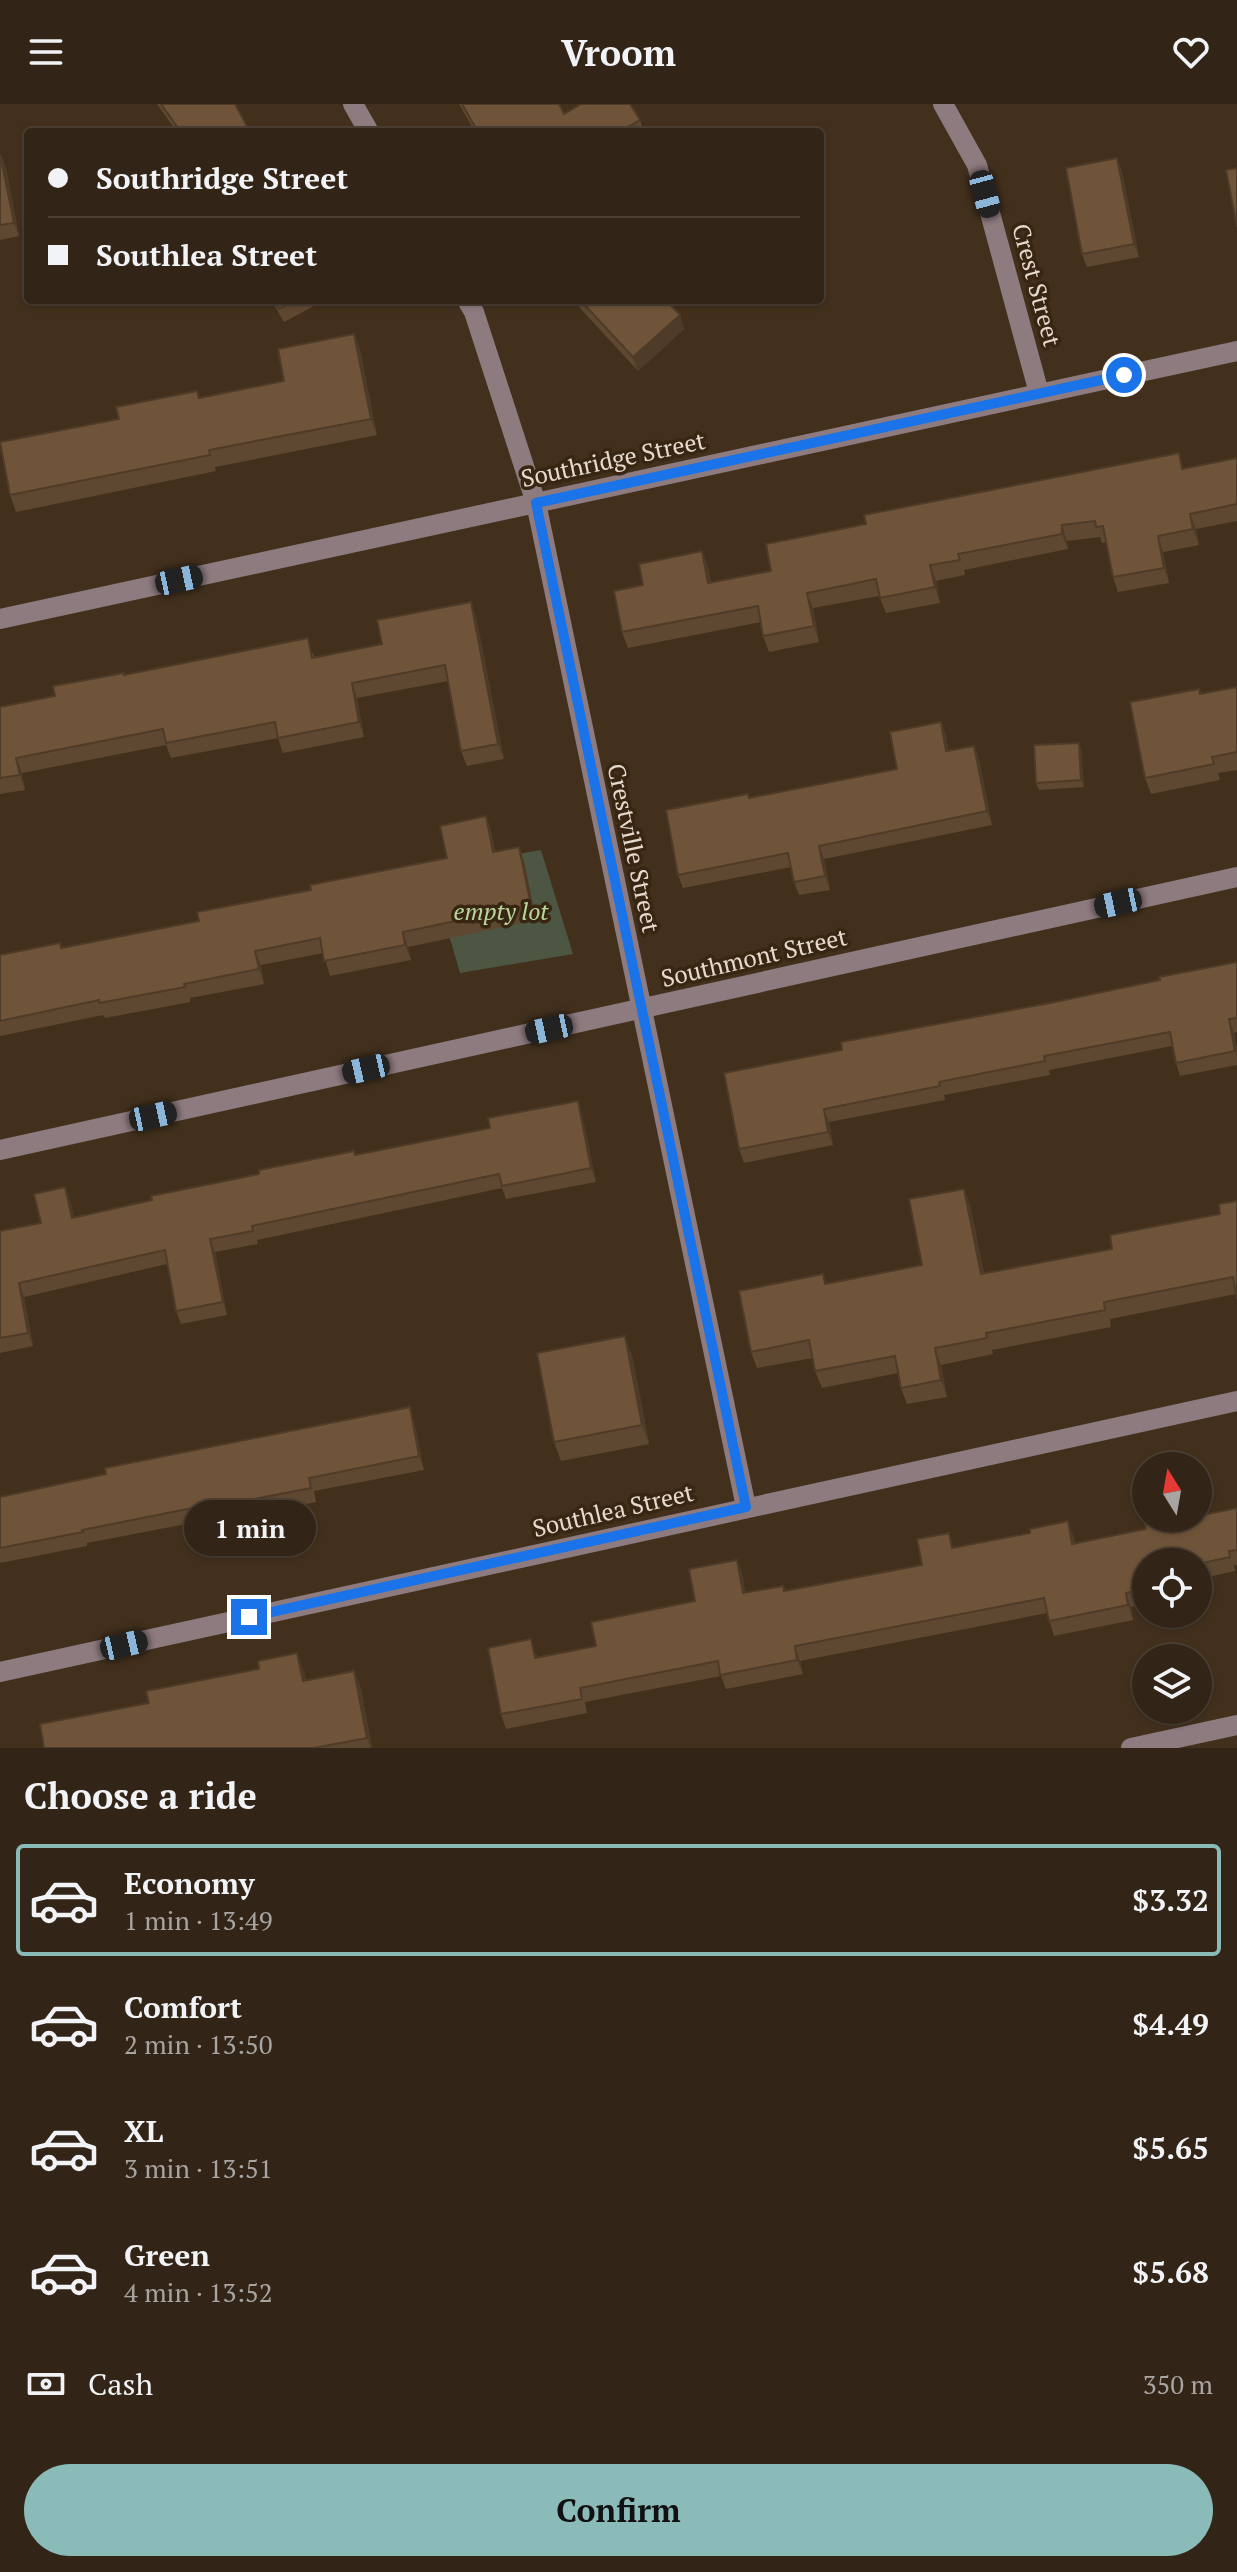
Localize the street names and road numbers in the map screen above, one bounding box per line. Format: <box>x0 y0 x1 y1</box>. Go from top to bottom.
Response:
street label: Crest Street <box>1005 220 1069 350</box>
street label: Southridge Street <box>518 424 708 494</box>
street label: Crestville Street <box>600 761 668 935</box>
street label: Southmont Street <box>658 920 850 994</box>
street label: Southlea Street <box>529 1476 697 1544</box>

